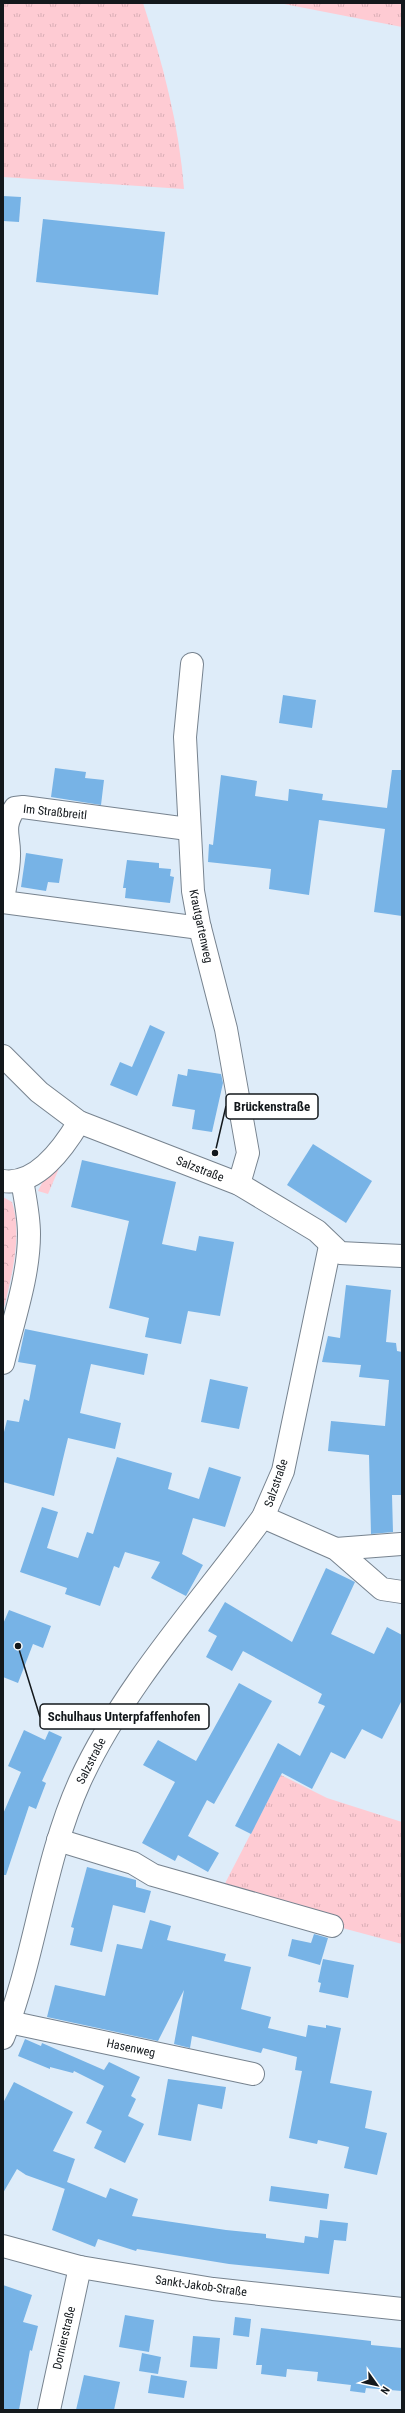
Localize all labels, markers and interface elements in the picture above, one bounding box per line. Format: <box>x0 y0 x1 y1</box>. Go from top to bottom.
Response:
street label: Im Straßbreitl <box>22 802 88 822</box>
street label: Krautgartenweg <box>186 888 216 964</box>
callout: Brückenstraße <box>226 1094 318 1119</box>
text: Brückenstraße <box>234 1099 310 1114</box>
street label: Salzstraße <box>174 1153 226 1185</box>
street label: Salzstraße <box>261 1457 291 1509</box>
callout: Schulhaus Unterpfaffenhofen <box>40 1704 209 1729</box>
text: Schulhaus Unterpfaffenhofen <box>48 1709 200 1724</box>
street label: Salzstraße <box>73 1735 109 1786</box>
street label: Hasenweg <box>105 2036 157 2060</box>
street label: Sankt-Jakob-Straße <box>154 2273 248 2299</box>
street label: Dornierstraße <box>50 2305 78 2371</box>
north arrow <box>357 2365 397 2405</box>
text: N <box>378 2384 392 2397</box>

